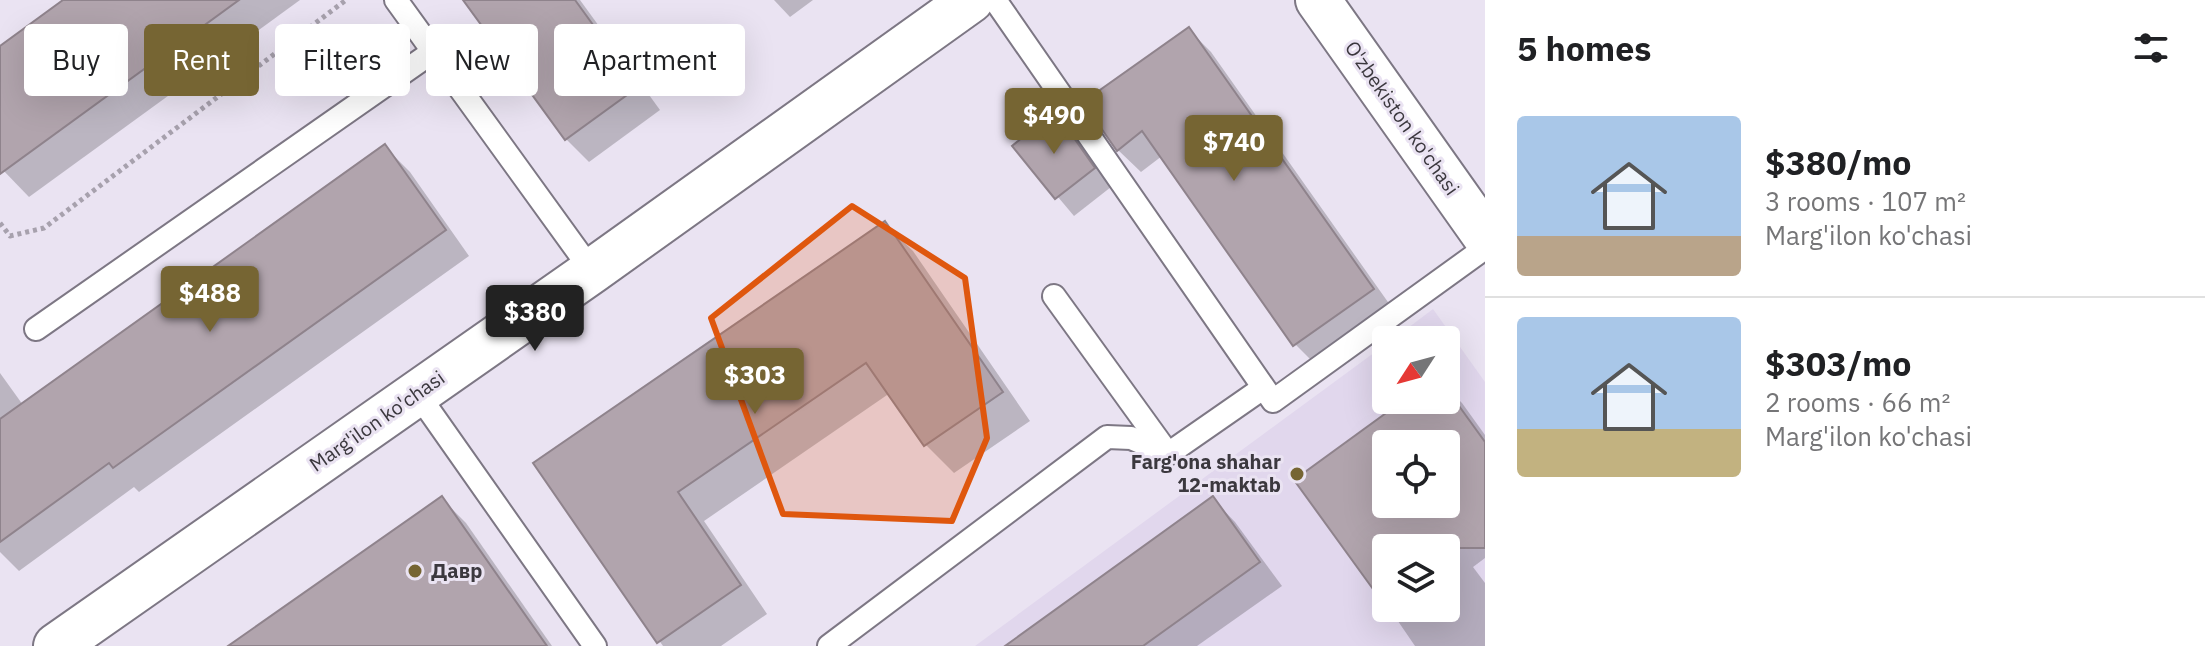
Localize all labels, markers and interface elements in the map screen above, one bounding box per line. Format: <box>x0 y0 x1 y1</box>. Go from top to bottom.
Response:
chip: Buy <box>24 24 128 96</box>
chip: Rent <box>144 24 259 96</box>
chip: Filters <box>275 24 410 96</box>
chip: New <box>426 24 538 96</box>
chip: Apartment <box>554 24 745 96</box>
text: 5 homes <box>1517 26 1652 70</box>
icon: filters <box>2129 26 2173 70</box>
street label: O'zbekiston ko'chasi <box>1339 35 1466 200</box>
pin: $490 <box>1007 88 1101 156</box>
text: $490 <box>1023 97 1085 131</box>
pin: $740 <box>1187 115 1281 183</box>
text: $740 <box>1203 124 1265 158</box>
text: $380/mo <box>1765 140 1912 184</box>
icon: home <box>1581 148 1677 244</box>
text: 3 rooms · 107 m² <box>1765 184 1966 218</box>
text: Marg'ilon ko'chasi <box>1765 218 1972 252</box>
pin: $488 <box>163 266 257 334</box>
text: $488 <box>179 275 241 309</box>
pin: $380 <box>488 285 582 353</box>
text: $380 <box>504 294 566 328</box>
north arrow <box>1372 326 1460 414</box>
map controls <box>1372 326 1460 622</box>
text: $303/mo <box>1765 341 1912 385</box>
pin: $303 <box>708 348 802 416</box>
icon: home <box>1581 349 1677 445</box>
text: $303 <box>724 357 786 391</box>
street label: Marg'ilon ko'chasi <box>304 364 450 477</box>
text: 2 rooms · 66 m² <box>1765 385 1950 419</box>
text: Marg'ilon ko'chasi <box>1765 419 1972 453</box>
button: locate <box>1372 430 1460 518</box>
place label: Farg'ona shahar 12-maktab <box>1131 448 1281 498</box>
marker: Farg'ona shahar 12-maktab <box>1288 465 1306 483</box>
button: layers <box>1372 534 1460 622</box>
place label: Давр <box>431 557 482 584</box>
marker: Давр <box>406 562 424 580</box>

